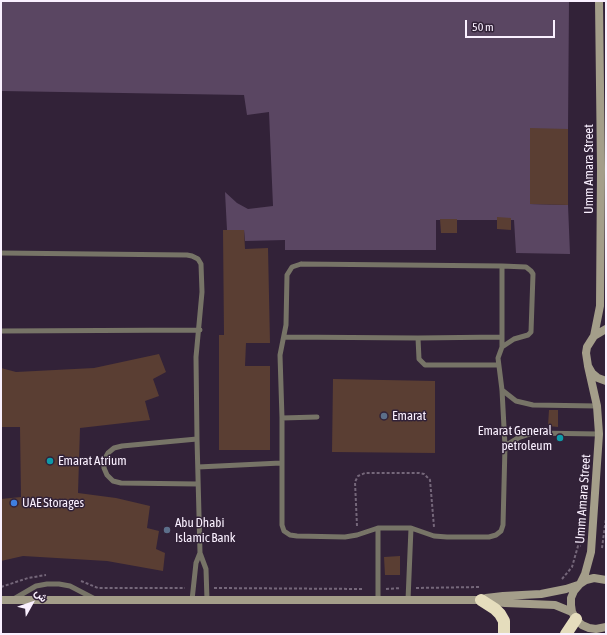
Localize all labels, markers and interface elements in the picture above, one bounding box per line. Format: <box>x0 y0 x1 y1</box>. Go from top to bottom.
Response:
scale bar <box>467 12 557 38</box>
text: 50 m <box>472 20 494 34</box>
street label: Umm Amara Street <box>581 124 597 214</box>
place label: Emarat <box>392 408 426 424</box>
marker: Emarat <box>379 411 389 421</box>
place label: Emarat General petroleum <box>478 423 552 454</box>
marker: Emarat General petroleum <box>555 433 565 443</box>
place label: Emarat Atrium <box>58 453 127 469</box>
street label: Umm Amara Street <box>572 454 594 544</box>
marker: Emarat Atrium <box>45 456 55 466</box>
place label: UAE Storages <box>22 495 84 511</box>
marker: UAE Storages <box>9 498 19 508</box>
place label: Abu Dhabi Islamic Bank <box>175 515 236 546</box>
marker: Abu Dhabi Islamic Bank <box>162 525 172 535</box>
north arrow <box>12 583 52 623</box>
text: ش <box>32 586 50 604</box>

